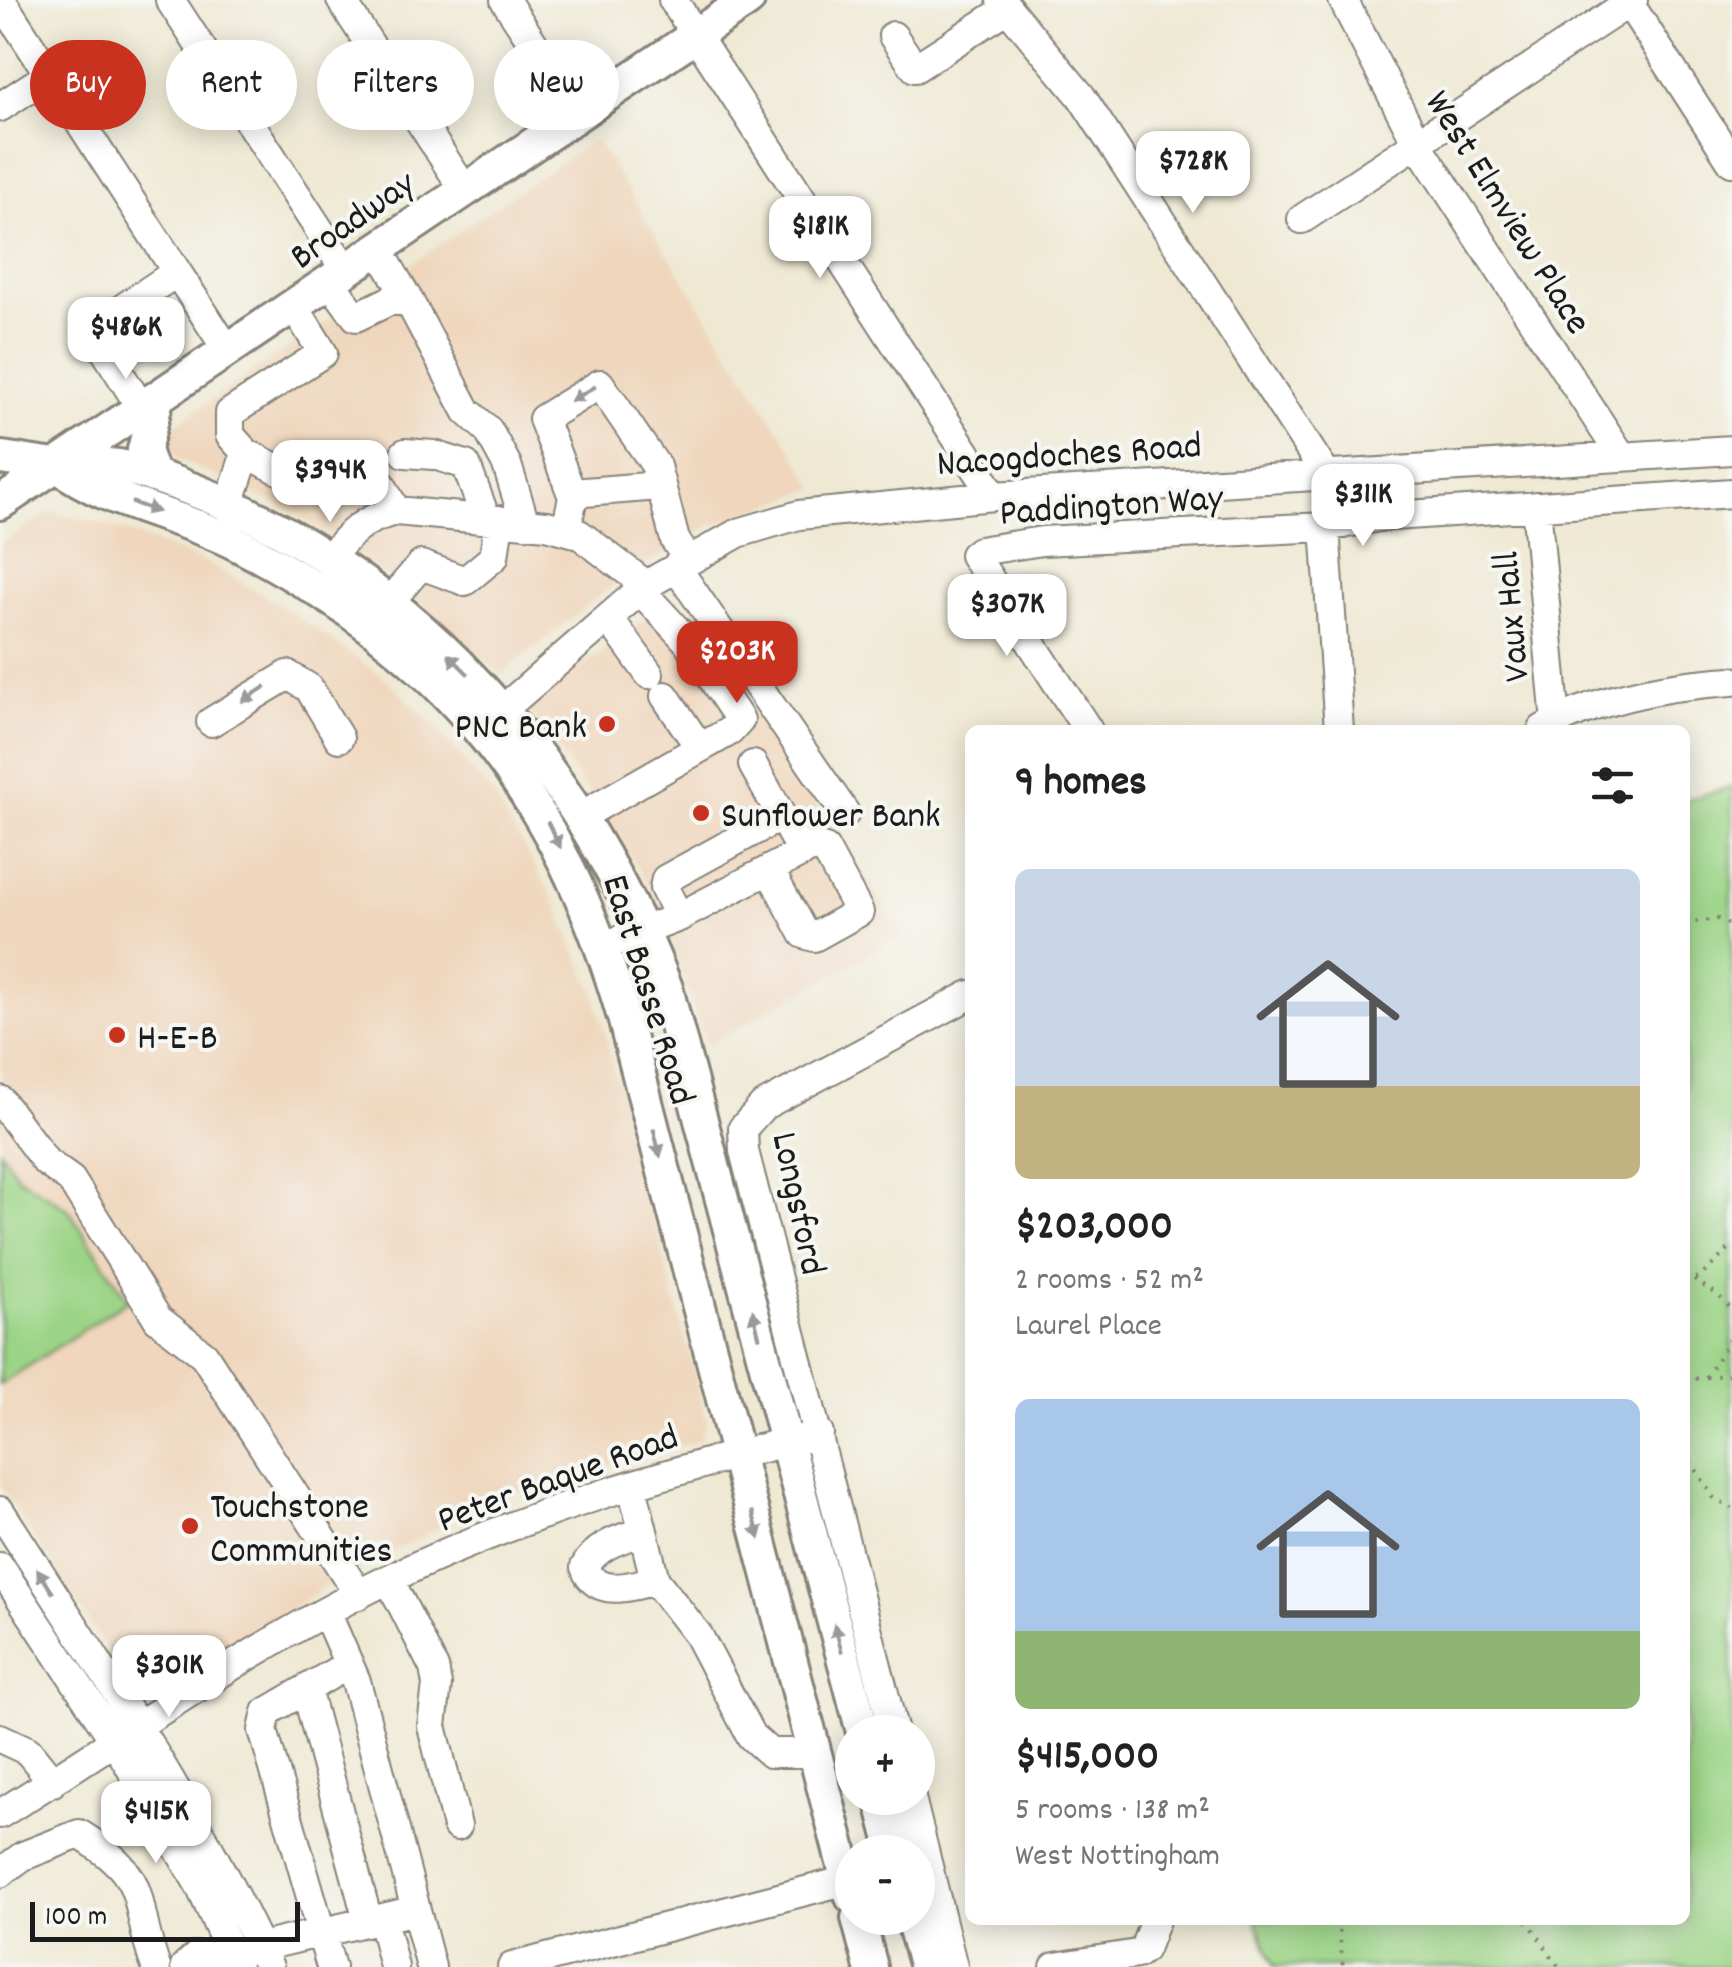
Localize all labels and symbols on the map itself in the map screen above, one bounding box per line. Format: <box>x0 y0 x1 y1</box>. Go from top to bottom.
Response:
street label: West Elmview Place <box>1408 81 1602 347</box>
pin: $728K <box>1123 131 1263 216</box>
street label: Broadway <box>280 159 429 286</box>
pin: $181K <box>750 196 890 281</box>
pin: $486K <box>56 297 196 382</box>
one-way arrow <box>569 384 596 403</box>
street label: Nacogdoches Road <box>935 421 1204 494</box>
pin: $394K <box>260 440 400 525</box>
pin: $311K <box>1293 464 1433 549</box>
street label: Paddington Way <box>998 473 1226 544</box>
one-way arrow <box>131 500 161 515</box>
street label: Vaux Hall <box>1481 549 1548 684</box>
pin: $307K <box>937 574 1077 659</box>
pin: $203K <box>667 621 807 706</box>
one-way arrow <box>447 652 470 676</box>
one-way arrow <box>240 684 268 702</box>
place label: PNC Bank <box>455 702 587 757</box>
marker: PNC Bank <box>596 713 618 735</box>
place label: Sunflower Bank <box>721 791 941 846</box>
marker: Sunflower Bank <box>690 802 712 824</box>
one-way arrow <box>545 821 562 850</box>
street label: East Basse Road <box>585 869 707 1113</box>
place label: H-E-B <box>137 1013 218 1068</box>
marker: H-E-B <box>106 1024 128 1046</box>
one-way arrow <box>649 1128 665 1159</box>
street label: Longsford <box>754 1128 838 1281</box>
one-way arrow <box>747 1308 763 1339</box>
street label: Peter Baque Road <box>431 1412 687 1550</box>
place label: Touchstone Communities <box>210 1482 392 1581</box>
one-way arrow <box>748 1510 764 1541</box>
marker: Touchstone Communities <box>179 1515 201 1537</box>
one-way arrow <box>36 1567 54 1594</box>
one-way arrow <box>830 1622 846 1653</box>
pin: $301K <box>99 1635 239 1720</box>
pin: $415K <box>86 1781 226 1866</box>
scale bar <box>30 1897 300 1942</box>

